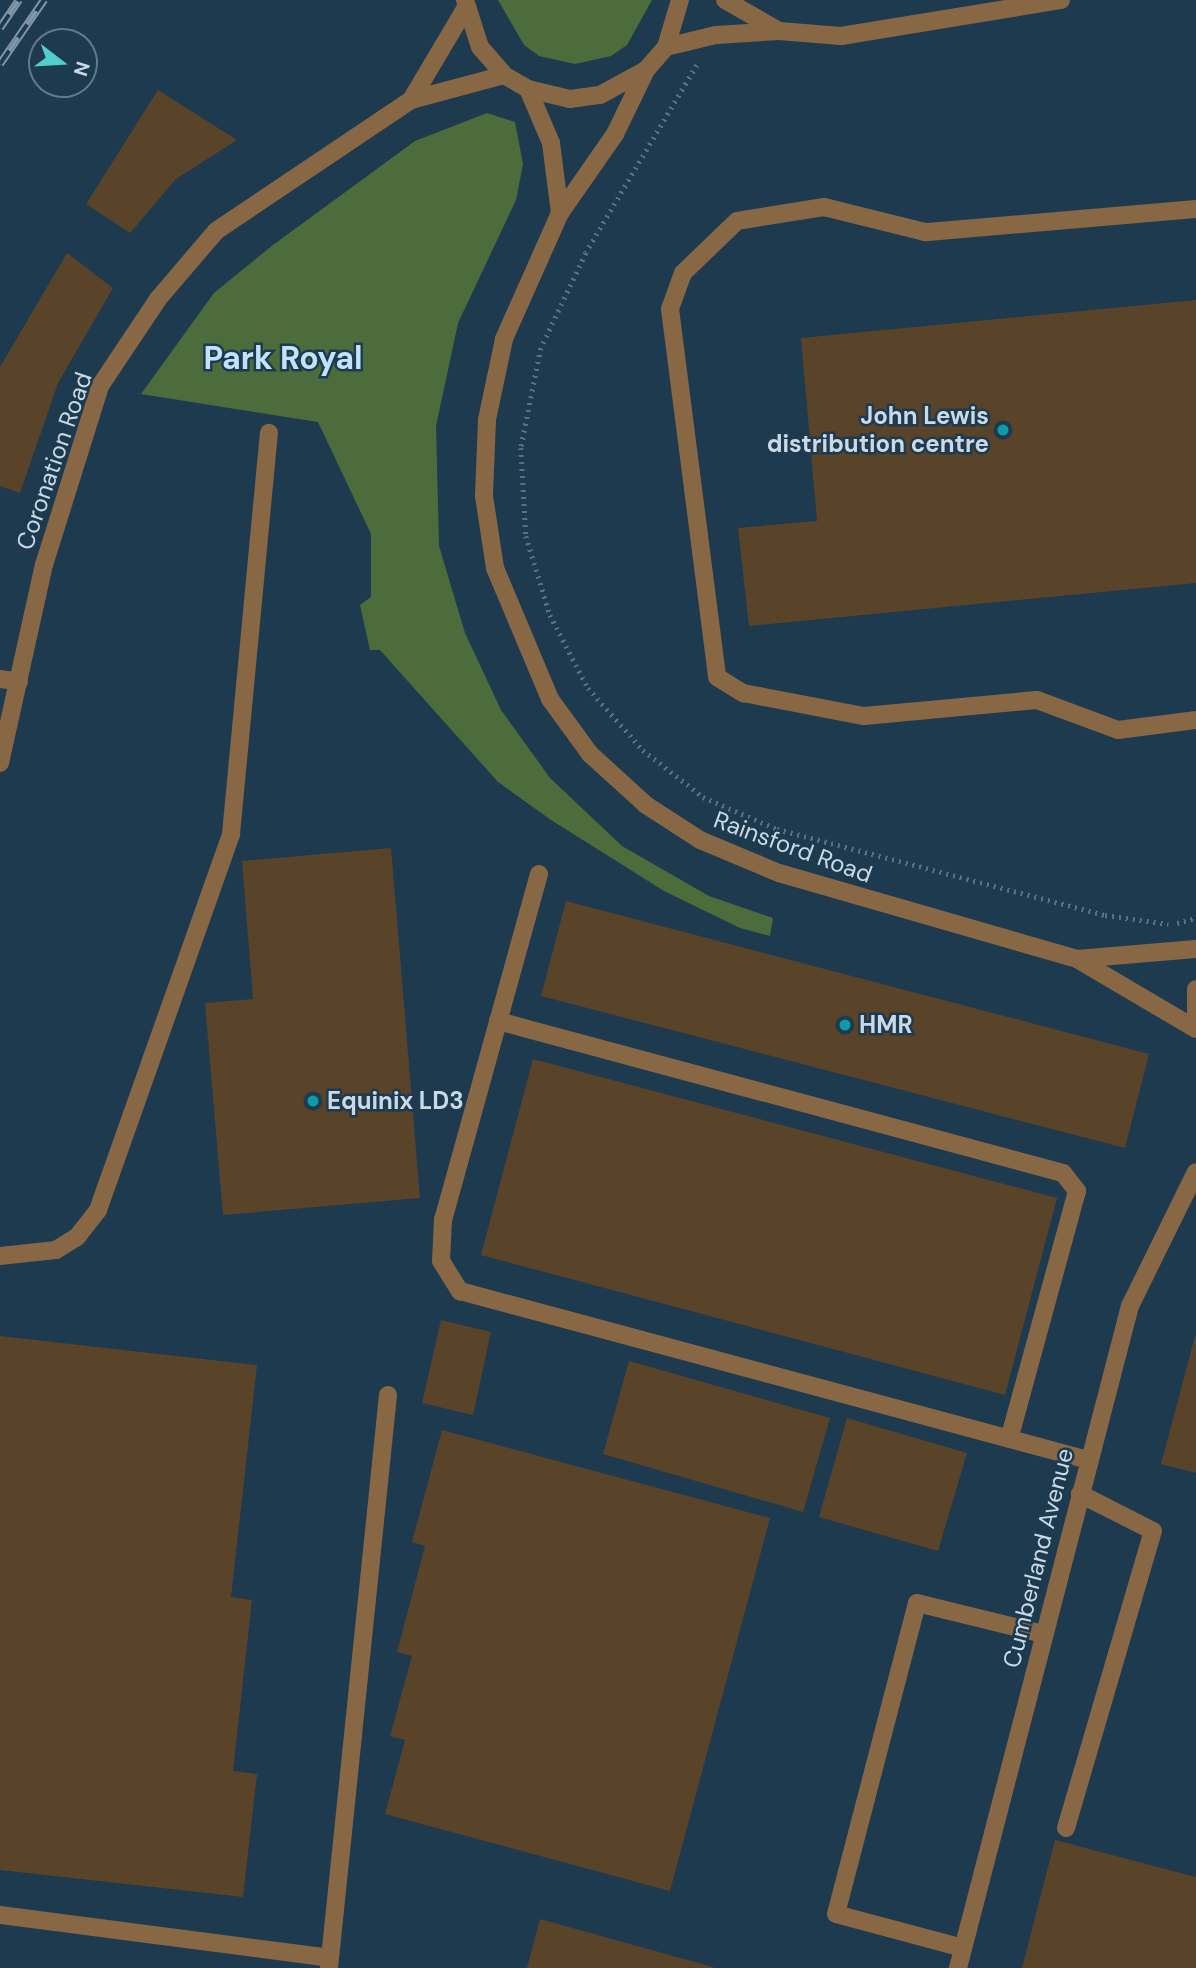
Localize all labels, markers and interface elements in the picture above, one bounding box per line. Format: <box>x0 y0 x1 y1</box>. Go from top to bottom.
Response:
north arrow <box>28 28 98 98</box>
text: N <box>68 58 96 79</box>
district label: Park Royal <box>203 339 363 377</box>
street label: Coronation Road <box>10 368 98 554</box>
place label: John Lewis distribution centre <box>767 402 989 458</box>
marker: John Lewis distribution centre <box>995 422 1011 438</box>
street label: Rainsford Road <box>710 805 876 889</box>
place label: HMR <box>859 1011 913 1039</box>
marker: HMR <box>837 1017 853 1033</box>
place label: Equinix LD3 <box>327 1087 464 1115</box>
marker: Equinix LD3 <box>305 1093 321 1109</box>
street label: Cumberland Avenue <box>997 1445 1079 1671</box>

